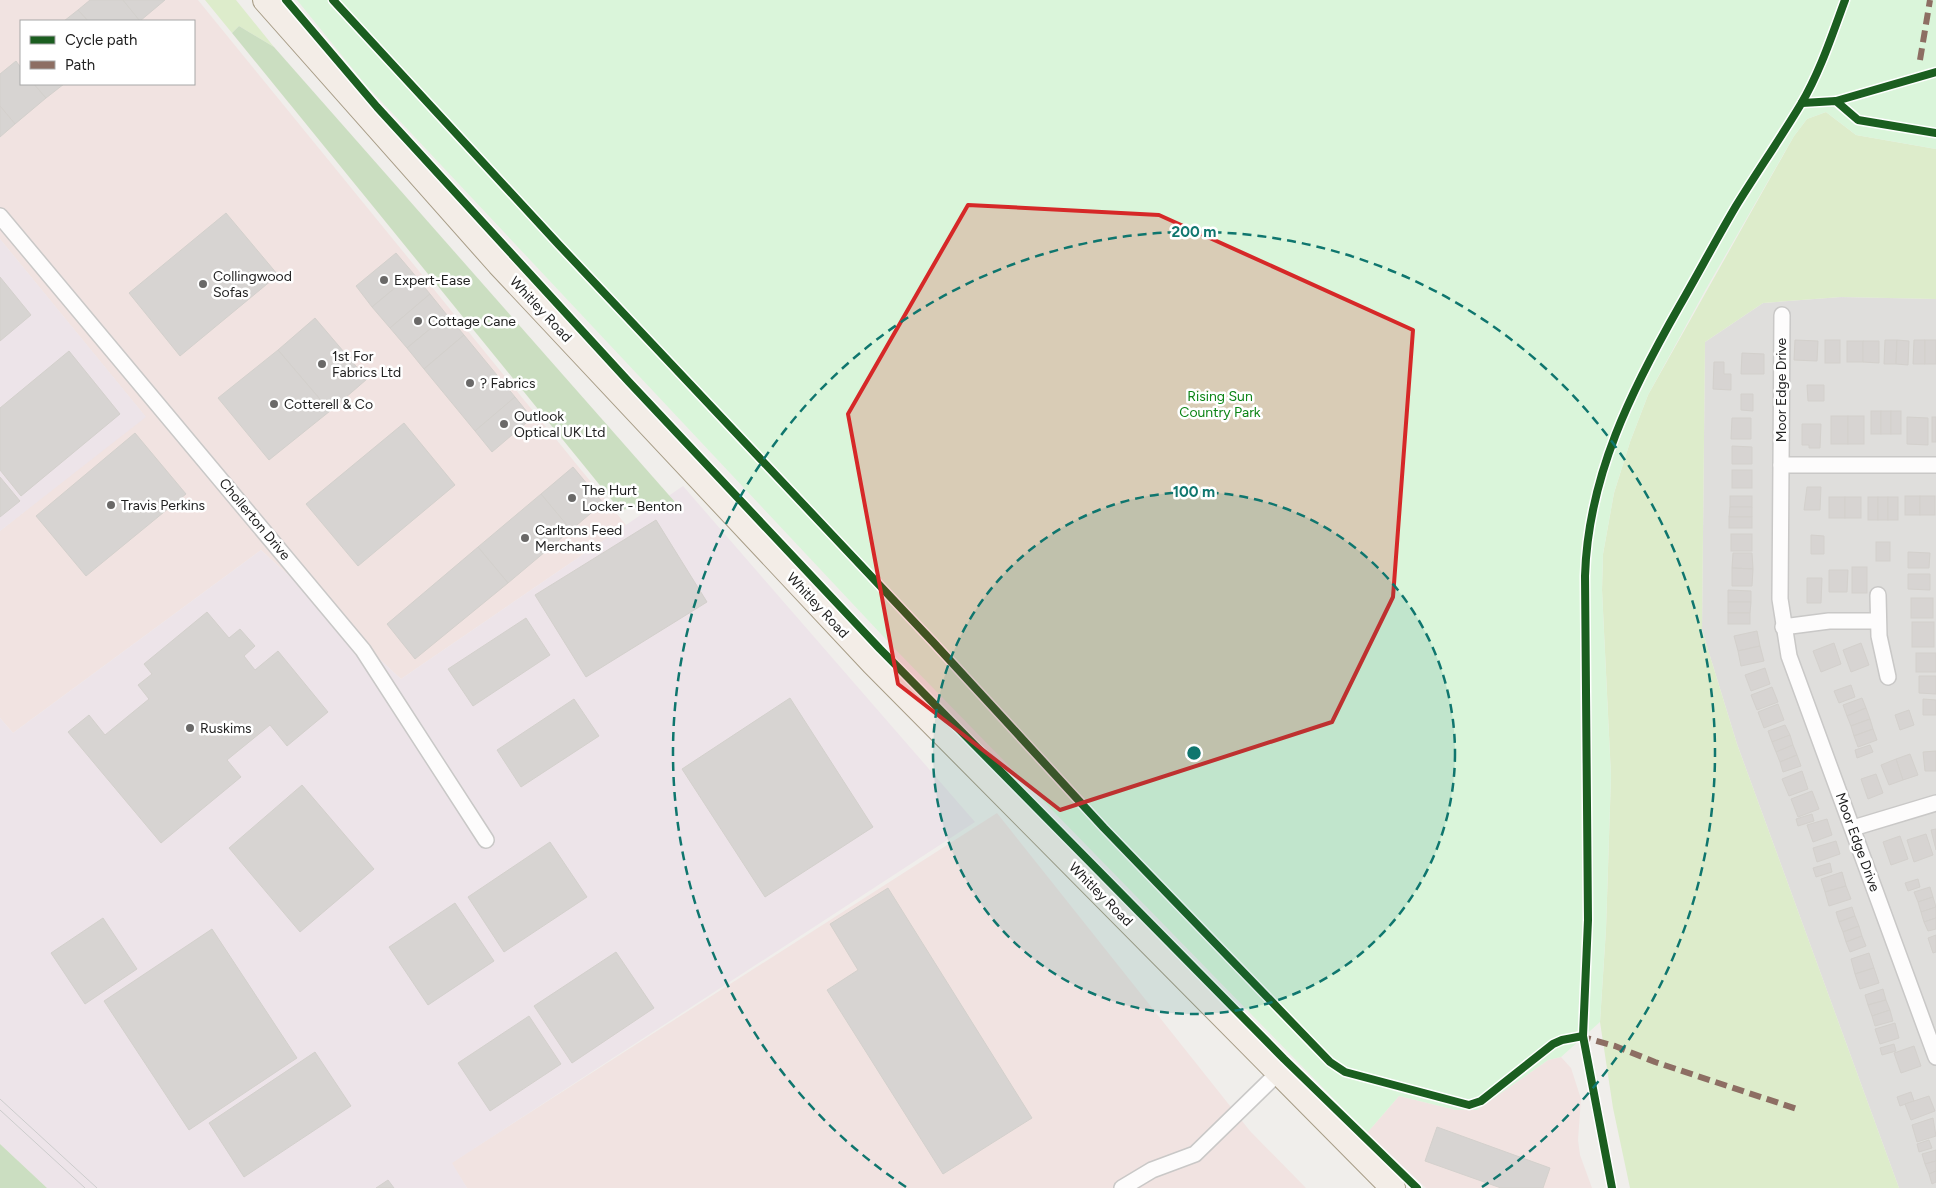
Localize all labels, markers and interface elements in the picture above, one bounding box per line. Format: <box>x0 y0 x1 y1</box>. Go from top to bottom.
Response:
legend <box>20 20 195 85</box>
text: Cycle path <box>65 31 137 49</box>
text: Path <box>65 56 95 74</box>
text: 200 m <box>1172 223 1216 241</box>
place label: Collingwood Sofas <box>213 268 292 301</box>
place label: Expert-Ease <box>394 272 471 289</box>
street label: Whitley Road <box>506 273 575 346</box>
marker: Expert-Ease <box>378 274 390 286</box>
marker: Collingwood Sofas <box>197 278 209 290</box>
place label: Cottage Cane <box>428 313 516 330</box>
marker: Cottage Cane <box>412 315 424 327</box>
street label: Moor Edge Drive <box>1773 337 1790 442</box>
place label: 1st For Fabrics Ltd <box>332 348 401 381</box>
marker: 1st For Fabrics Ltd <box>316 358 328 370</box>
place label: ? Fabrics <box>480 375 535 392</box>
marker: ? Fabrics <box>464 377 476 389</box>
park label: Rising Sun Country Park <box>1179 388 1261 421</box>
place label: Cotterell & Co <box>284 396 373 413</box>
marker: Cotterell & Co <box>268 398 280 410</box>
place label: Outlook Optical UK Ltd <box>514 408 606 441</box>
marker: Outlook Optical UK Ltd <box>498 418 510 430</box>
street label: Chollerton Drive <box>215 475 294 564</box>
place label: The Hurt Locker - Benton <box>582 482 682 515</box>
text: 100 m <box>1173 483 1215 501</box>
marker: The Hurt Locker - Benton <box>566 492 578 504</box>
place label: Travis Perkins <box>121 497 205 514</box>
marker: Travis Perkins <box>105 499 117 511</box>
place label: Carltons Feed Merchants <box>535 522 622 555</box>
marker: Carltons Feed Merchants <box>519 532 531 544</box>
street label: Whitley Road <box>783 569 852 642</box>
place label: Ruskims <box>200 720 252 737</box>
marker: Ruskims <box>184 722 196 734</box>
centre of rings <box>1185 744 1203 762</box>
street label: Moor Edge Drive <box>1832 790 1884 894</box>
street label: Whitley Road <box>1065 859 1136 930</box>

